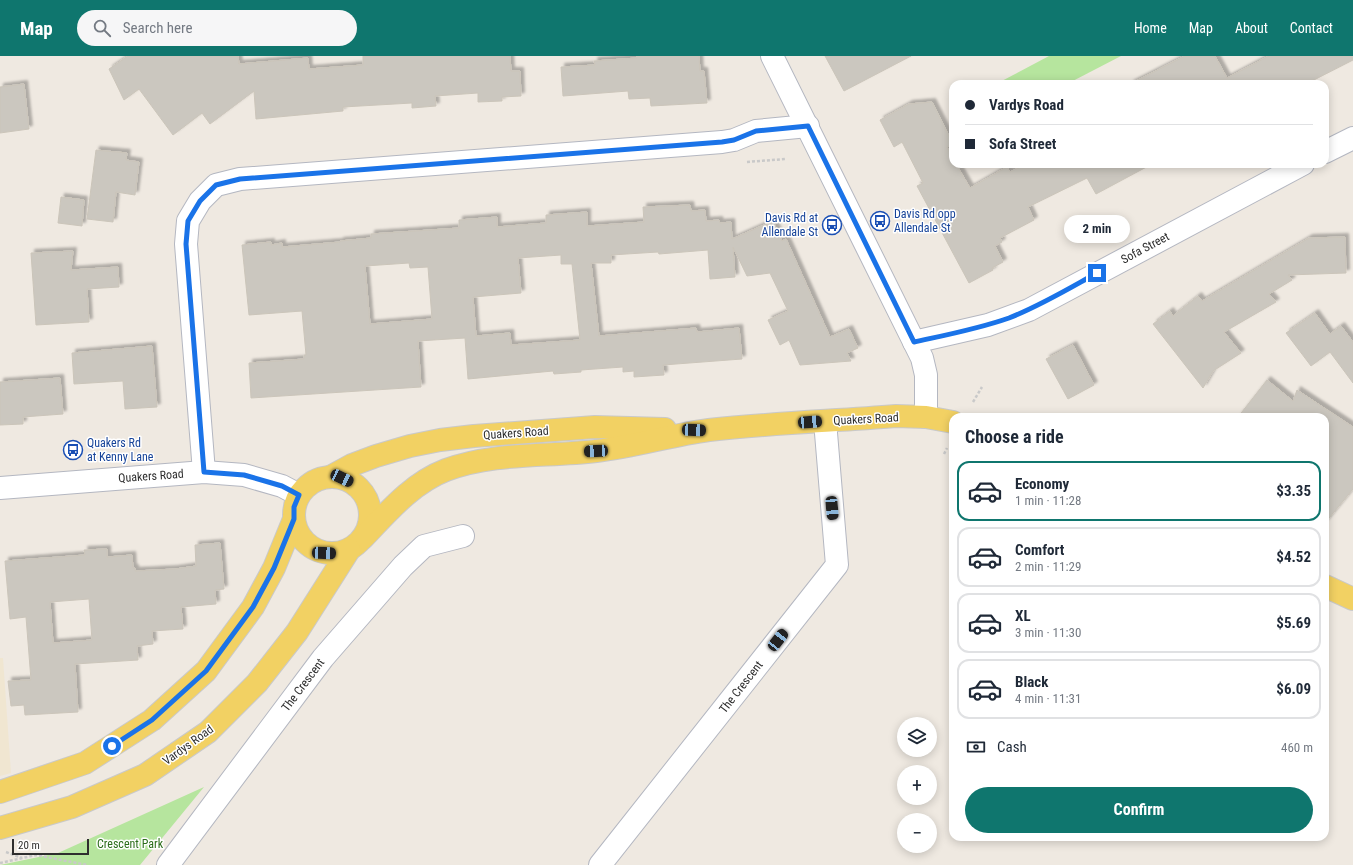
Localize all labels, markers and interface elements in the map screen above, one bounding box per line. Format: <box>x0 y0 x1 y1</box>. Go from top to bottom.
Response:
search box <box>77 10 357 46</box>
text: Map <box>20 17 53 40</box>
icon: search <box>91 17 113 39</box>
text: Search here <box>123 19 193 37</box>
text: Home <box>1134 20 1167 36</box>
text: Map <box>1189 20 1213 36</box>
text: About <box>1235 20 1268 36</box>
text: Contact <box>1290 20 1333 36</box>
text: Vardys Road <box>989 96 1064 114</box>
text: Sofa Street <box>989 135 1056 153</box>
place label: Davis Rd opp Allendale St <box>894 207 956 235</box>
bus stop icon: Davis Rd opp Allendale St <box>869 210 891 232</box>
place label: Davis Rd at Allendale St <box>762 211 818 239</box>
bus stop icon: Davis Rd at Allendale St <box>821 214 843 236</box>
callout: 2 min <box>1064 215 1130 243</box>
text: 2 min <box>1083 221 1111 236</box>
street label: Sofa Street <box>1118 229 1172 267</box>
route end <box>1088 264 1106 282</box>
street label: Quakers Road <box>833 410 899 428</box>
car <box>798 415 822 429</box>
street label: Quakers Road <box>483 424 549 442</box>
car <box>682 424 706 436</box>
text: Choose a ride <box>965 426 1064 447</box>
place label: Quakers Rd at Kenny Lane <box>87 436 154 464</box>
bus stop icon: Quakers Rd at Kenny Lane <box>62 439 84 461</box>
car <box>584 444 608 458</box>
street label: Quakers Road <box>118 467 184 485</box>
car <box>329 467 355 489</box>
icon: car <box>967 473 1003 509</box>
text: Economy <box>1015 475 1069 493</box>
text: $3.35 <box>1276 482 1311 500</box>
text: 1 min · 11:28 <box>1015 493 1081 508</box>
car <box>825 496 839 520</box>
icon: car <box>967 539 1003 575</box>
text: Comfort <box>1015 541 1064 559</box>
car <box>312 547 336 559</box>
text: $4.52 <box>1276 548 1311 566</box>
text: 2 min · 11:29 <box>1015 559 1081 574</box>
icon: car <box>967 605 1003 641</box>
text: XL <box>1015 607 1031 625</box>
text: $5.69 <box>1276 614 1311 632</box>
text: 3 min · 11:30 <box>1015 625 1081 640</box>
car <box>766 627 790 653</box>
street label: The Crescent <box>279 656 328 714</box>
street label: The Crescent <box>716 658 766 716</box>
icon: car <box>967 671 1003 707</box>
text: Black <box>1015 673 1048 691</box>
text: $6.09 <box>1276 680 1311 698</box>
text: 4 min · 11:31 <box>1015 691 1081 706</box>
map controls <box>897 717 937 853</box>
button: layers <box>897 717 937 757</box>
street label: Vardys Road <box>160 722 216 768</box>
icon: cash <box>965 736 987 758</box>
route start <box>103 737 121 755</box>
text: Cash <box>997 738 1027 756</box>
text: 460 m <box>1281 740 1313 755</box>
button: + <box>897 765 937 805</box>
button: Confirm <box>965 787 1313 833</box>
button: − <box>897 813 937 853</box>
scale bar <box>12 837 89 856</box>
park label: Crescent Park <box>97 837 164 851</box>
text: 20 m <box>18 839 40 852</box>

